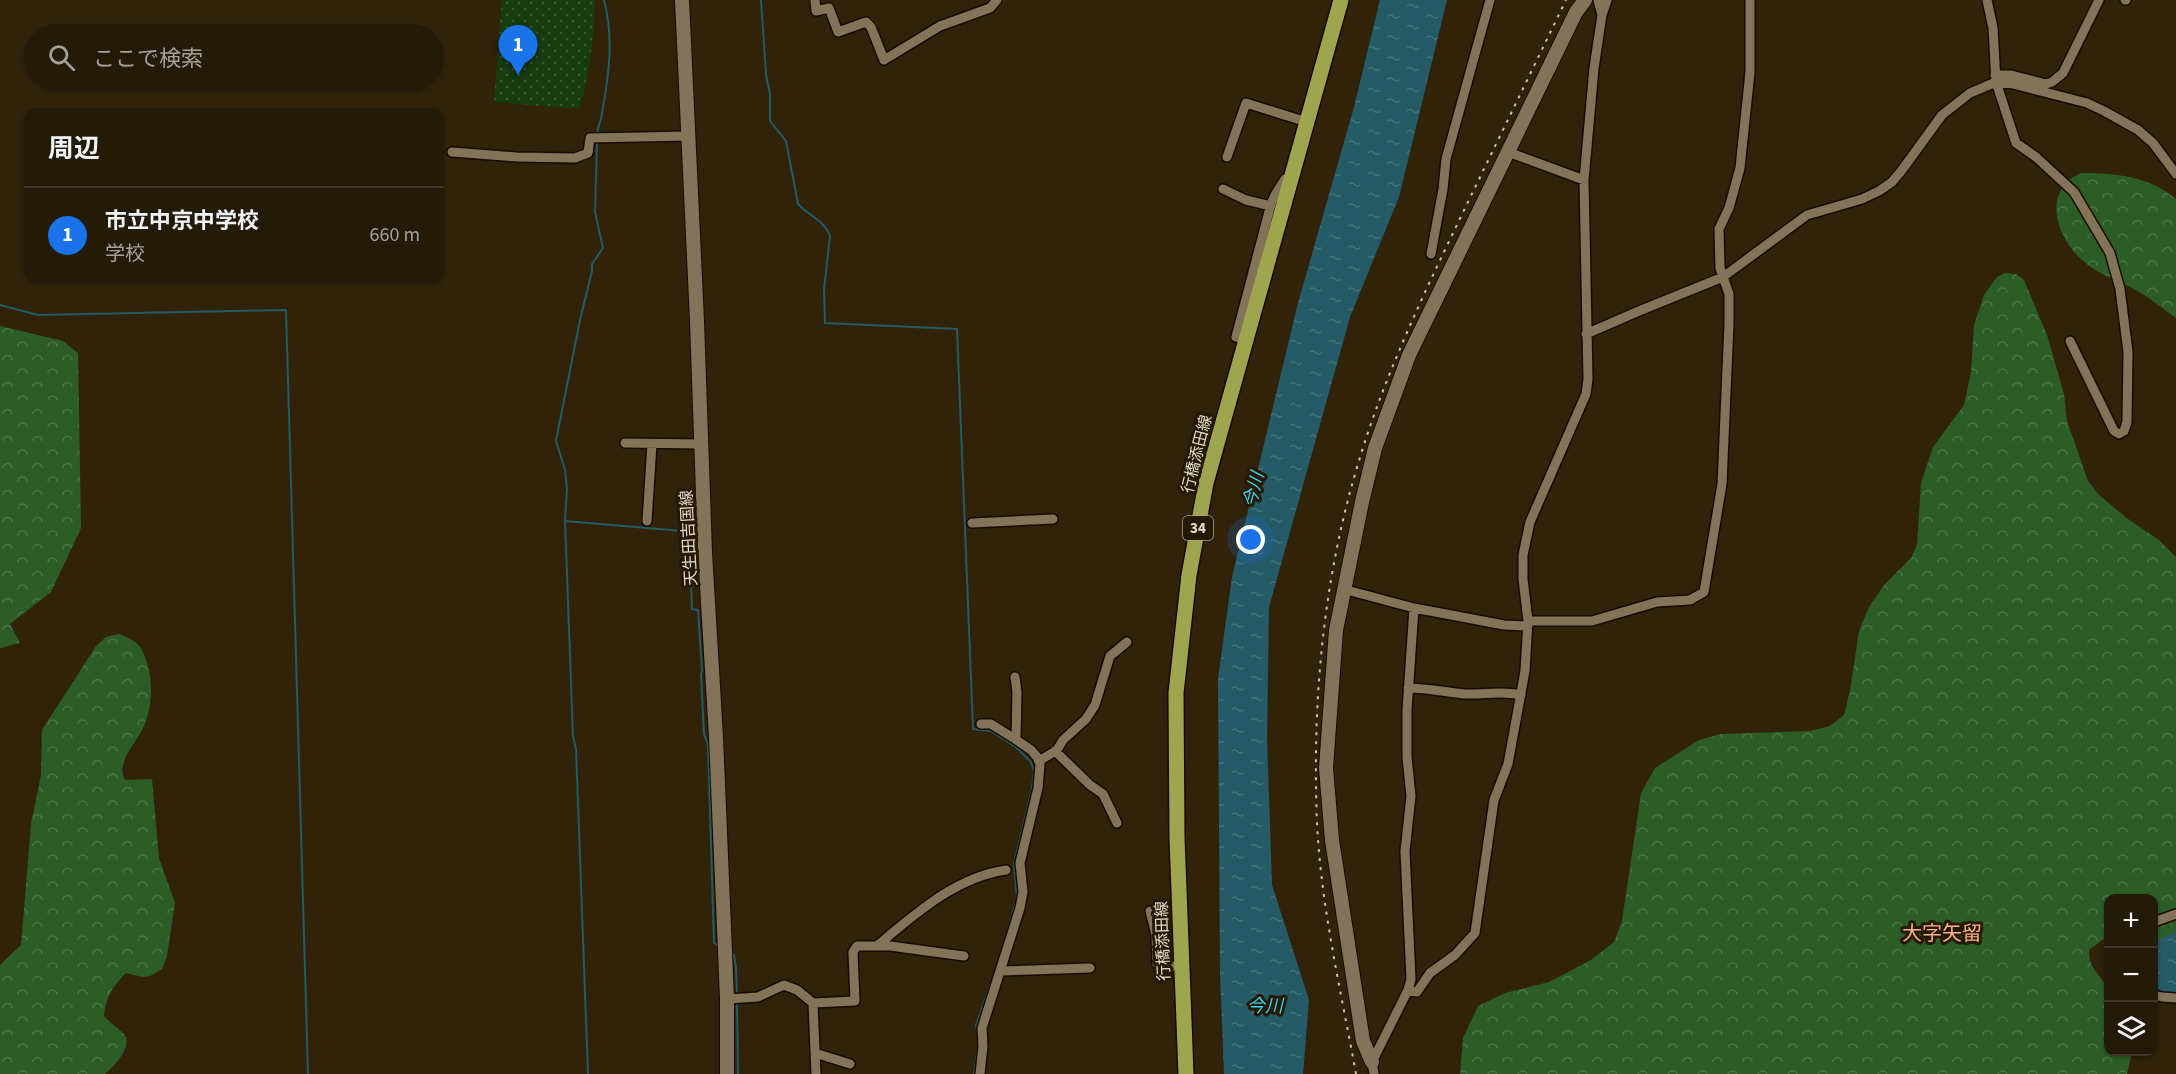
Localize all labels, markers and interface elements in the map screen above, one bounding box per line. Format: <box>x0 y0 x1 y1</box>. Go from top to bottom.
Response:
search box <box>24 24 444 90</box>
pin: 1 <box>498 26 538 75</box>
icon: search <box>45 41 78 74</box>
text: ここで検索 <box>93 43 203 75</box>
text: 周辺 <box>48 130 100 167</box>
text: 市立中京中学校 <box>105 205 259 237</box>
text: 1 <box>62 221 73 249</box>
text: 660 m <box>370 221 420 249</box>
text: 学校 <box>105 240 145 268</box>
street label: 行橋添田線 <box>1177 413 1217 495</box>
water label: 今川 <box>1238 468 1271 510</box>
street label: 天生田吉国線 <box>676 489 702 587</box>
road number: 34 <box>1183 516 1213 540</box>
your location <box>1236 525 1265 554</box>
map controls <box>2104 894 2158 1056</box>
button: + <box>2104 894 2158 948</box>
street label: 行橋添田線 <box>1151 901 1175 981</box>
district label: 大字矢留 <box>1902 920 1982 948</box>
button: − <box>2104 948 2158 1002</box>
water label: 今川 <box>1247 994 1285 1019</box>
button: layers <box>2104 1002 2158 1056</box>

